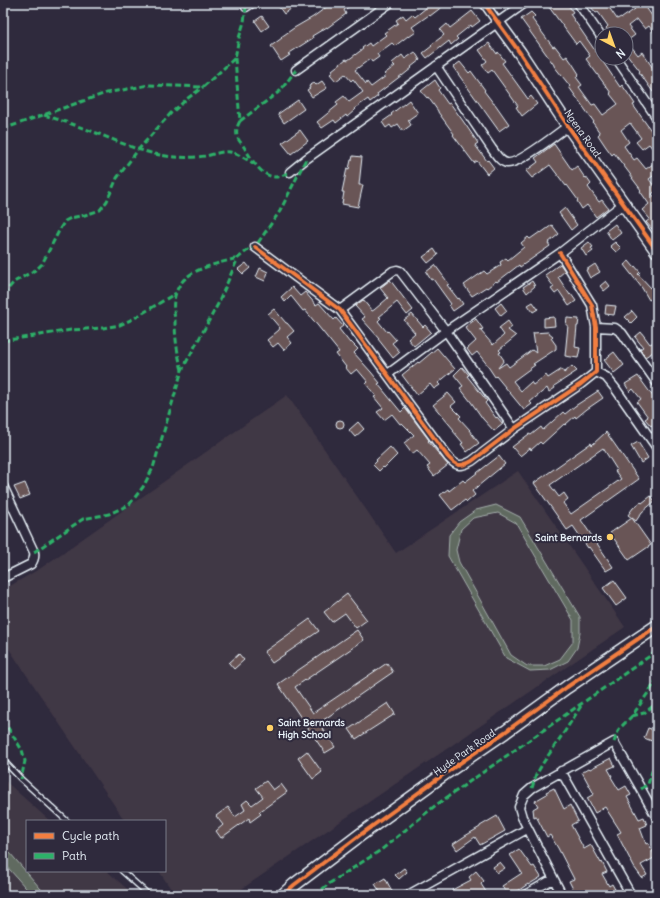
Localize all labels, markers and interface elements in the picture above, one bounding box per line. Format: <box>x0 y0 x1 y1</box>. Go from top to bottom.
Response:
north arrow <box>594 26 634 66</box>
text: N <box>613 46 628 61</box>
street label: Ngena Road <box>561 107 604 160</box>
place label: Saint Bernards <box>535 531 602 544</box>
marker: Saint Bernards <box>605 532 615 542</box>
place label: Saint Bernards High School <box>278 716 345 741</box>
marker: Saint Bernards High School <box>265 723 275 733</box>
street label: Hyde Park Road <box>431 726 498 779</box>
legend <box>26 820 166 872</box>
text: Cycle path <box>62 828 119 843</box>
text: Path <box>62 848 87 863</box>

